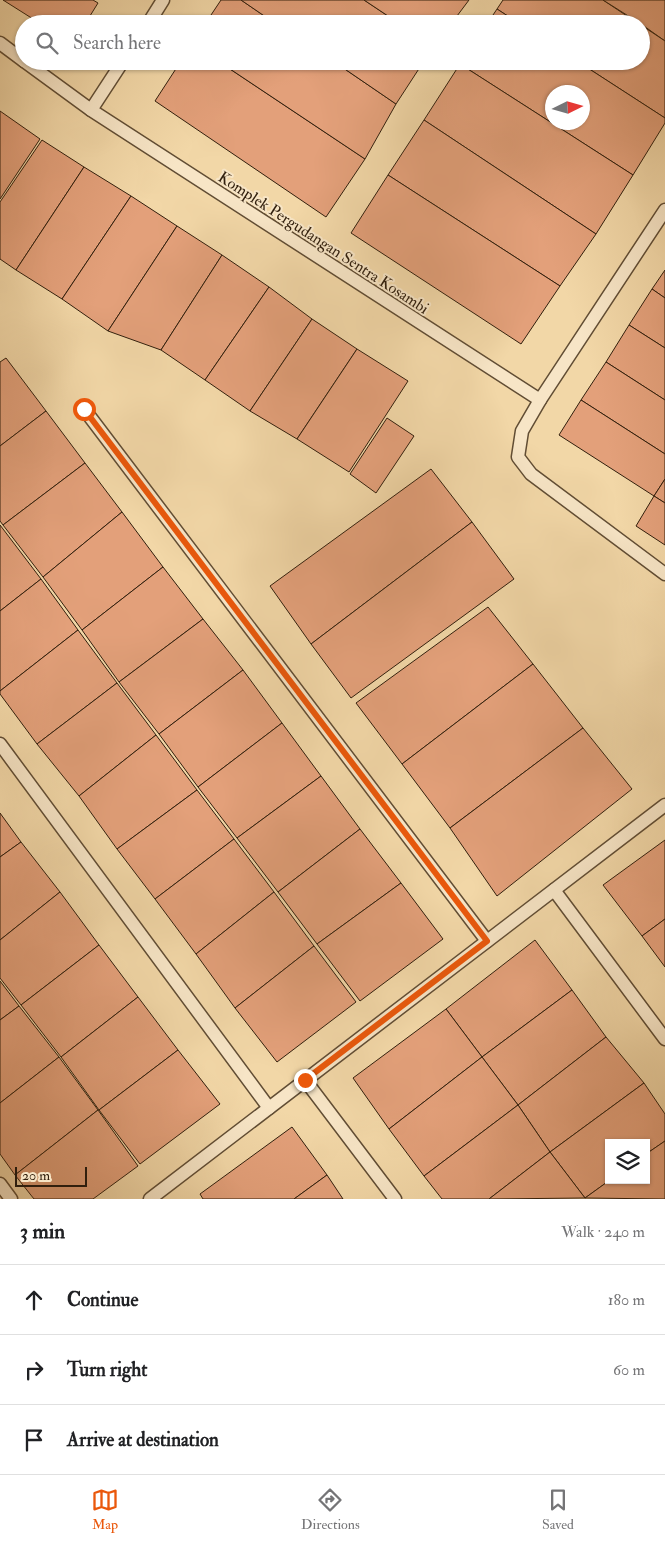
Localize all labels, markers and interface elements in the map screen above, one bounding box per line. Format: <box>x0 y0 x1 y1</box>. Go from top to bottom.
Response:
search box <box>15 15 650 70</box>
icon: search <box>33 29 61 57</box>
text: Search here <box>73 31 161 55</box>
north arrow <box>545 85 590 130</box>
street label: Komplek Pergudangan Sentra Kosambi <box>214 167 433 319</box>
route start <box>73 398 96 421</box>
route end <box>294 1069 317 1092</box>
map controls <box>605 1139 650 1184</box>
button: layers <box>605 1139 650 1184</box>
scale bar <box>15 1164 88 1187</box>
text: 20 m <box>22 1167 50 1184</box>
text: 3 min <box>20 1218 65 1245</box>
text: Walk · 240 m <box>561 1222 645 1242</box>
icon: ahead <box>20 1286 48 1314</box>
text: Continue <box>67 1288 138 1312</box>
text: 180 m <box>608 1290 645 1310</box>
icon: right <box>20 1356 48 1384</box>
text: Turn right <box>67 1358 147 1382</box>
text: 60 m <box>613 1360 645 1380</box>
icon: arrive <box>20 1426 48 1454</box>
text: Arrive at destination <box>67 1428 219 1452</box>
tab: Map <box>91 1486 119 1533</box>
tab: Directions <box>301 1486 360 1533</box>
tab: Saved <box>542 1486 574 1533</box>

